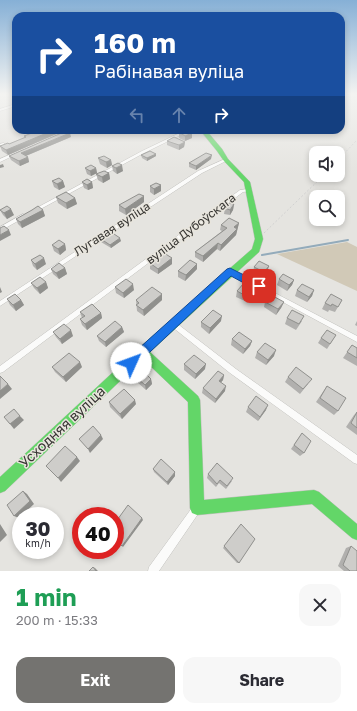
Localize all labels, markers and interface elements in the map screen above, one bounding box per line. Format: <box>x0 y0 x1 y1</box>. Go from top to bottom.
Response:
text: 160 m <box>94 26 176 59</box>
icon: right <box>28 28 80 80</box>
text: Рабінавая вуліца <box>94 60 244 82</box>
icon: left <box>126 104 148 126</box>
icon: ahead <box>168 104 190 126</box>
icon: right <box>210 104 232 126</box>
map controls <box>309 146 345 226</box>
button: sound <box>309 146 345 182</box>
street label: вуліца Дубоўскага <box>143 190 239 267</box>
button: search <box>309 190 345 226</box>
street label: Лугавая вуліца <box>71 198 153 259</box>
pin <box>242 269 276 303</box>
icon: arrive <box>248 275 270 297</box>
position arrow <box>110 342 152 384</box>
street label: Усходняя вуліца <box>15 382 108 471</box>
speed limit sign: 40 <box>72 507 124 559</box>
text: 30 <box>25 516 51 540</box>
text: km/h <box>25 537 51 549</box>
text: 1 min <box>16 582 76 611</box>
button: close <box>299 584 341 626</box>
text: 200 m · 15:33 <box>16 612 98 628</box>
button: Exit <box>16 657 175 703</box>
button: Share <box>183 657 341 703</box>

